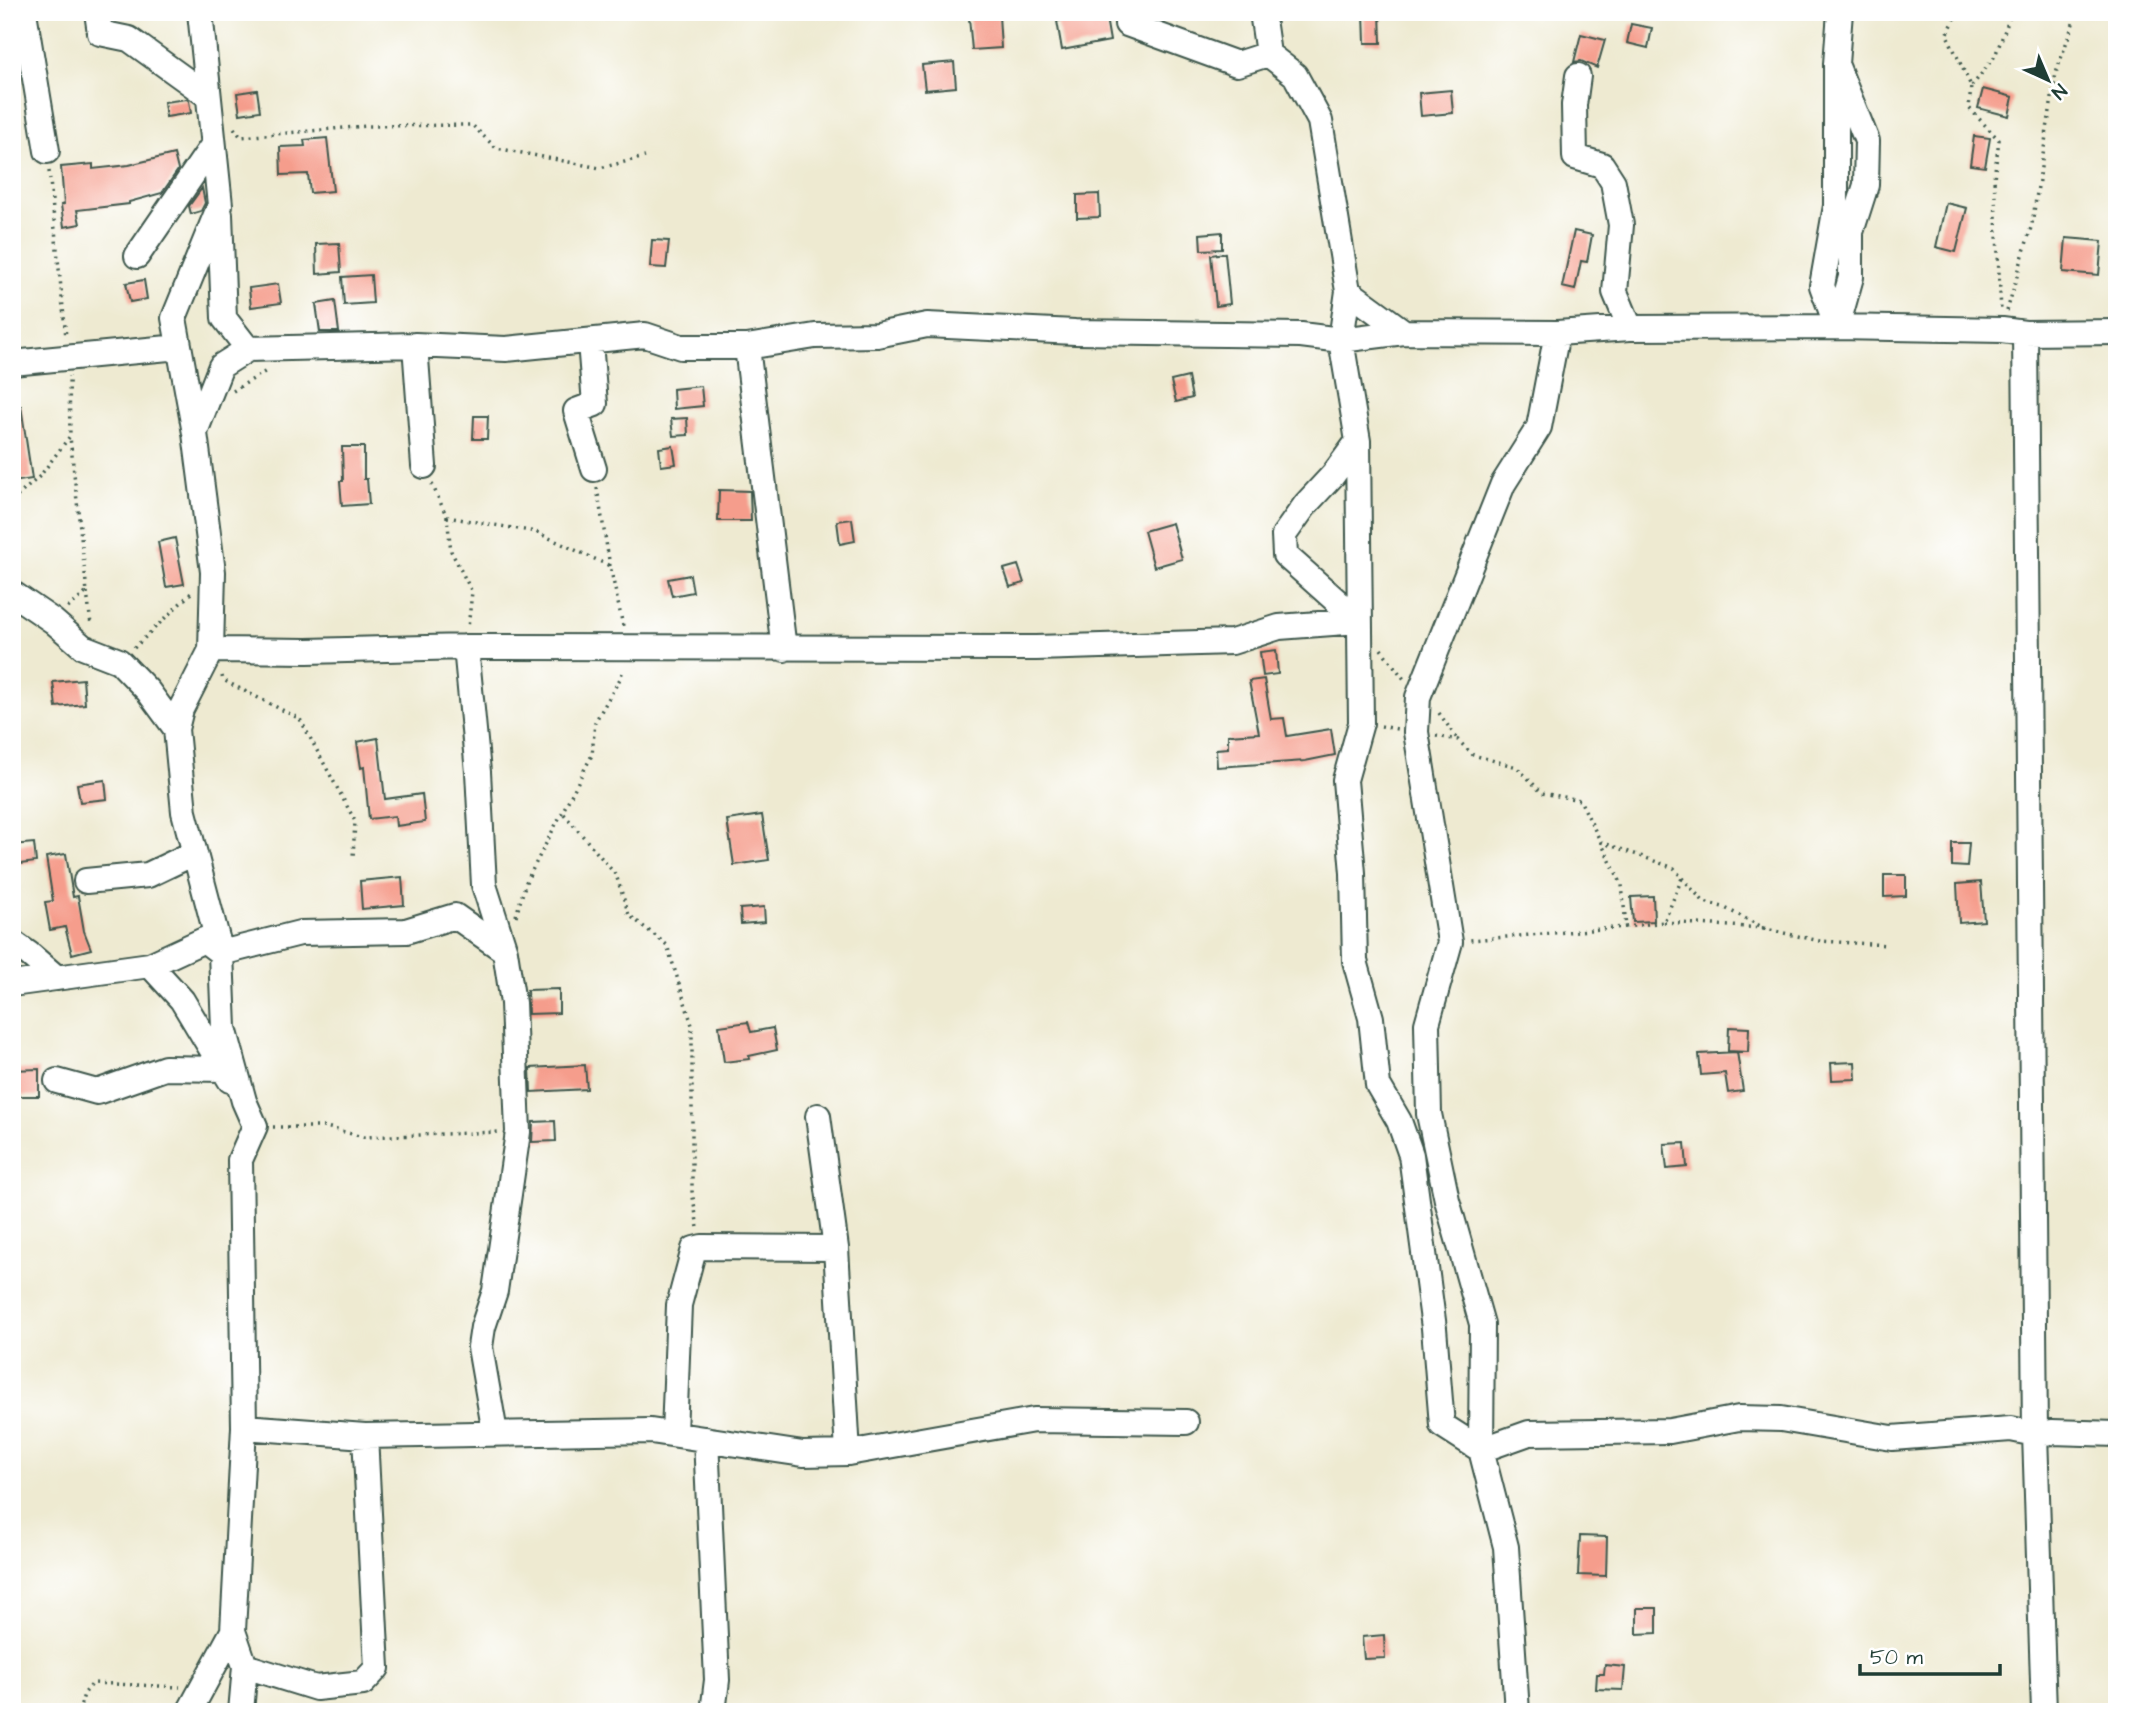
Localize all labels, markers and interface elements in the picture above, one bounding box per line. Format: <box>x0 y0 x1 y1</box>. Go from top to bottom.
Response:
north arrow <box>2014 46 2084 116</box>
text: N <box>2045 77 2072 105</box>
scale bar <box>1860 1633 2000 1677</box>
text: 50 m <box>1870 1643 1924 1672</box>

